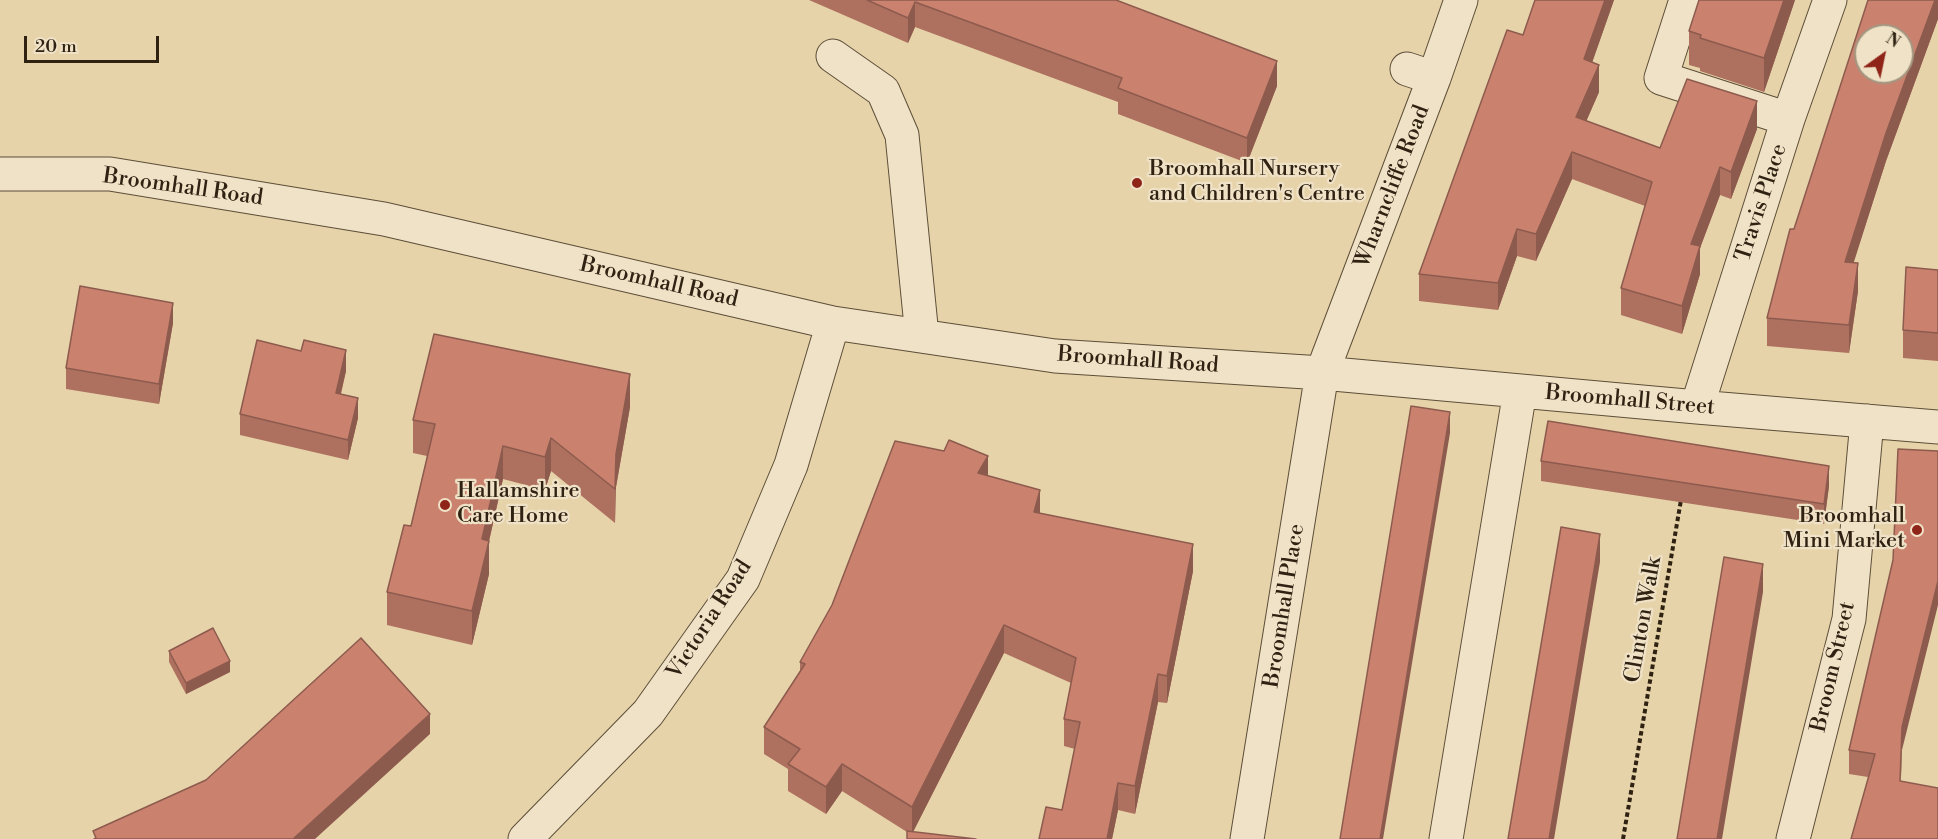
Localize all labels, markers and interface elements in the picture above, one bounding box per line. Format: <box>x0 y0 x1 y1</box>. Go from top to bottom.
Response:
scale bar <box>27 24 162 62</box>
north arrow <box>1854 24 1914 84</box>
text: N <box>1882 29 1903 52</box>
text: 20 m <box>35 35 77 58</box>
street label: Wharncliffe Road <box>1350 102 1436 272</box>
street label: Travis Place <box>1731 141 1793 265</box>
place label: Broomhall Nursery and Children's Centre <box>1149 157 1365 208</box>
street label: Broomhall Road <box>101 164 265 212</box>
marker: Broomhall Nursery and Children's Centre <box>1130 176 1144 190</box>
street label: Broomhall Road <box>577 252 741 314</box>
street label: Broomhall Road <box>1057 342 1219 380</box>
street label: Broomhall Street <box>1544 380 1716 422</box>
place label: Hallamshire Care Home <box>457 479 580 530</box>
marker: Hallamshire Care Home <box>438 498 452 512</box>
place label: Broomhall Mini Market <box>1783 504 1905 556</box>
street label: Broomhall Place <box>1259 522 1311 690</box>
marker: Broomhall Mini Market <box>1910 523 1924 537</box>
street label: Clinton Walk <box>1620 555 1668 685</box>
street label: Victoria Road <box>662 556 758 684</box>
street label: Broom Street <box>1806 599 1862 735</box>

